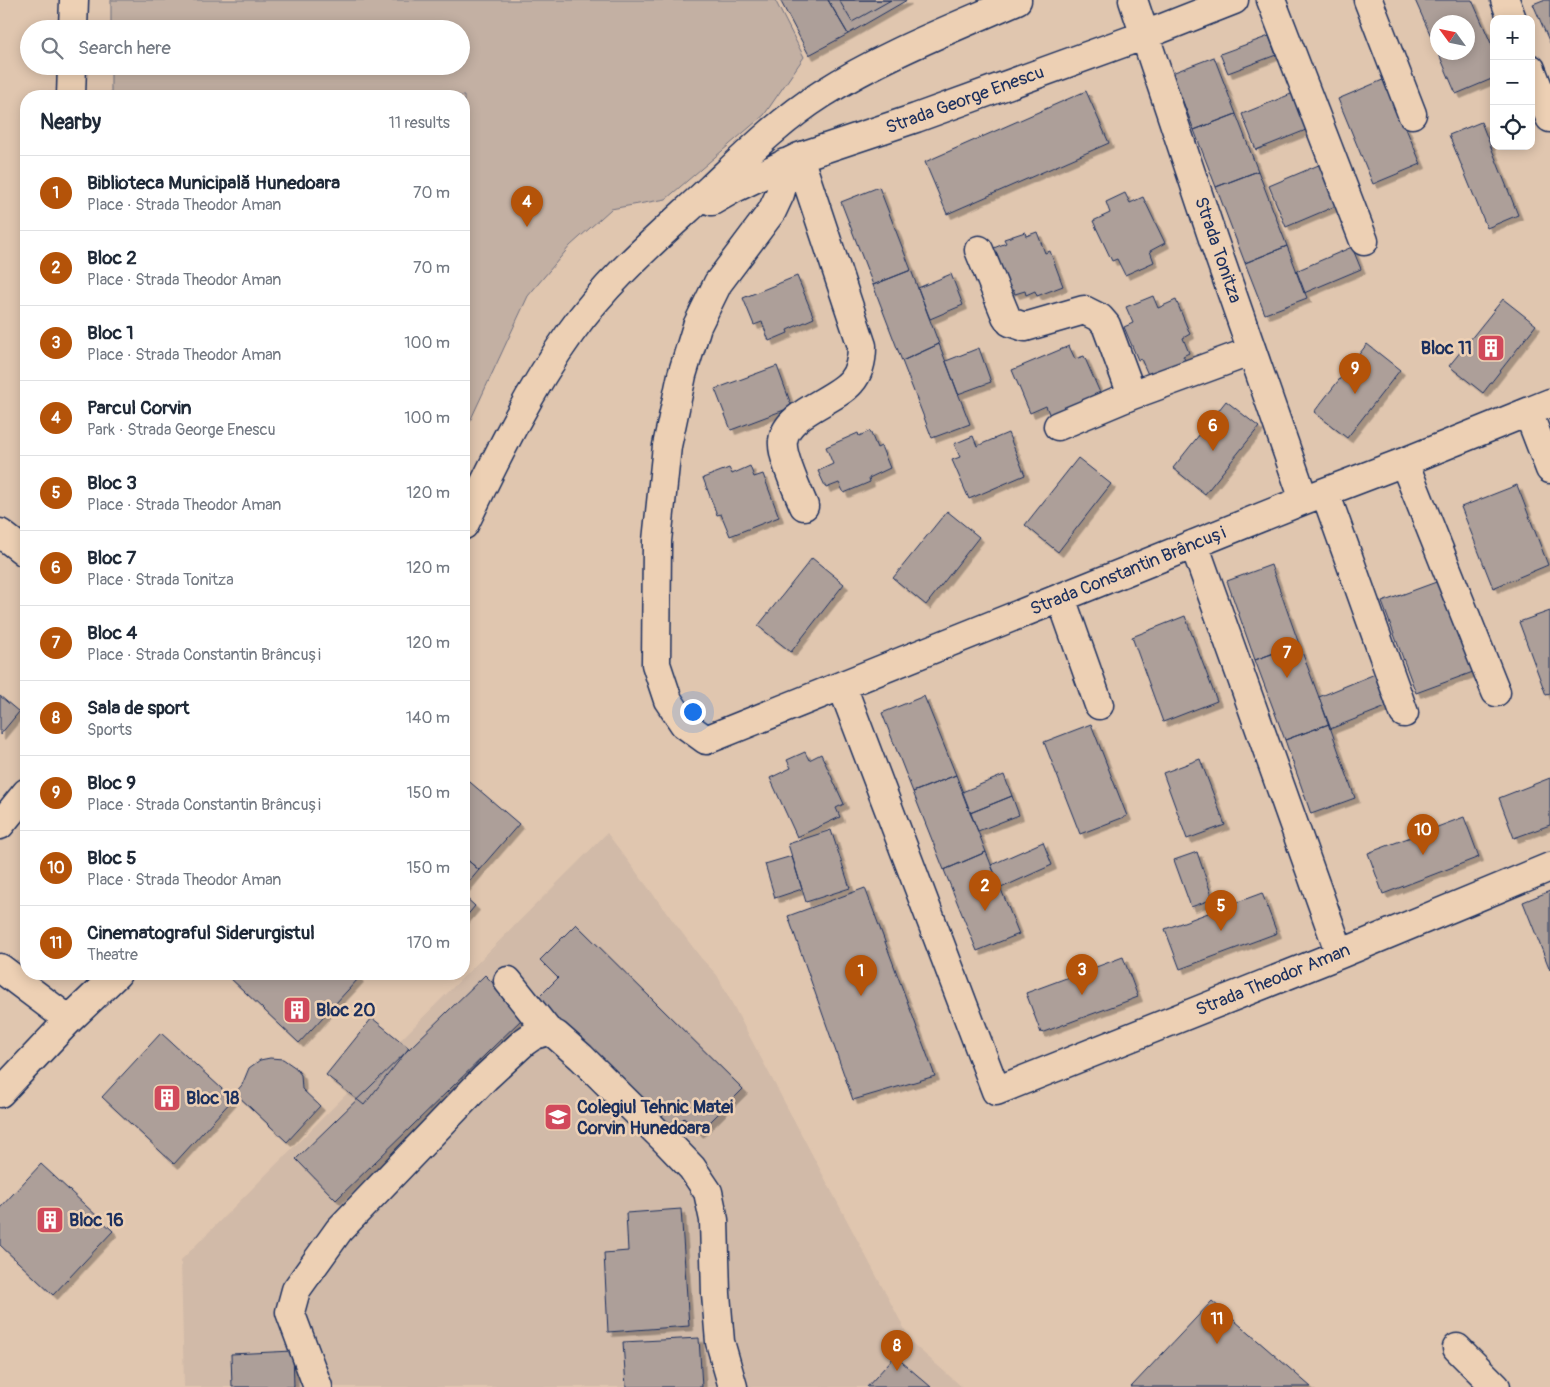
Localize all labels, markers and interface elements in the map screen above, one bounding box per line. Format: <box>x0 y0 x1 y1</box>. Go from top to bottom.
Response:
north arrow <box>1430 15 1475 60</box>
map controls <box>1490 15 1535 150</box>
button: + <box>1490 15 1535 60</box>
search box <box>20 20 470 75</box>
icon: search <box>38 34 66 62</box>
text: Search here <box>78 36 171 60</box>
button: − <box>1490 60 1535 105</box>
street label: Strada George Enescu <box>883 61 1047 139</box>
button: locate <box>1490 105 1535 150</box>
text: Nearby <box>40 109 101 136</box>
text: 11 results <box>388 113 450 133</box>
text: Biblioteca Municipală Hunedoara <box>87 171 340 195</box>
text: 1 <box>53 183 59 203</box>
text: 70 m <box>413 183 450 203</box>
pin: 4 <box>511 186 543 227</box>
street label: Strada Tonitza <box>1189 194 1247 306</box>
text: Place · Strada Theodor Aman <box>87 195 281 215</box>
text: Bloc 2 <box>87 246 137 270</box>
text: 2 <box>52 258 60 278</box>
text: 70 m <box>413 258 450 278</box>
text: Place · Strada Theodor Aman <box>87 270 281 290</box>
text: Bloc 1 <box>87 321 134 345</box>
text: 3 <box>52 333 60 353</box>
text: 100 m <box>404 333 450 353</box>
building icon: Bloc 11 <box>1476 333 1506 363</box>
place label: Bloc 11 <box>1421 337 1472 360</box>
text: Place · Strada Theodor Aman <box>87 345 281 365</box>
pin: 9 <box>1339 353 1371 394</box>
text: Parcul Corvin <box>87 396 191 420</box>
text: 4 <box>51 408 61 428</box>
text: 100 m <box>404 408 450 428</box>
pin: 6 <box>1197 410 1229 451</box>
text: Park · Strada George Enescu <box>87 420 276 440</box>
text: Bloc 3 <box>87 471 137 495</box>
text: 5 <box>52 483 60 503</box>
text: 120 m <box>406 483 450 503</box>
text: Place · Strada Theodor Aman <box>87 495 281 515</box>
street label: Strada Constantin Brâncuși <box>1027 521 1229 621</box>
text: Bloc 7 <box>87 546 136 570</box>
text: 6 <box>51 558 61 578</box>
text: 120 m <box>406 558 450 578</box>
text: Place · Strada Tonitza <box>87 570 234 590</box>
text: Bloc 4 <box>87 621 137 645</box>
text: 7 <box>52 633 60 653</box>
text: 120 m <box>406 633 450 653</box>
pin: 7 <box>1271 637 1303 678</box>
text: Place · Strada Constantin Brâncuși <box>87 645 321 665</box>
text: Sala de sport <box>87 696 190 720</box>
your location <box>680 699 706 725</box>
text: 8 <box>52 708 60 728</box>
text: 140 m <box>406 708 450 728</box>
text: Sports <box>87 720 132 740</box>
text: Bloc 9 <box>87 771 136 795</box>
text: 9 <box>52 783 60 803</box>
text: 150 m <box>406 783 450 803</box>
text: Place · Strada Constantin Brâncuși <box>87 795 321 815</box>
pin: 10 <box>1407 814 1439 855</box>
text: Bloc 5 <box>87 846 137 870</box>
text: 10 <box>47 858 65 878</box>
text: 150 m <box>406 858 450 878</box>
text: Place · Strada Theodor Aman <box>87 870 281 890</box>
pin: 2 <box>969 870 1001 911</box>
pin: 5 <box>1205 890 1237 931</box>
text: Cinematograful Siderurgistul <box>87 921 315 945</box>
text: 11 <box>50 933 62 953</box>
text: 170 m <box>407 933 450 953</box>
street label: Strada Theodor Aman <box>1192 939 1354 1021</box>
text: Theatre <box>87 945 138 965</box>
pin: 3 <box>1066 954 1098 995</box>
pin: 1 <box>845 955 877 996</box>
building icon: Bloc 20 <box>282 995 312 1025</box>
place label: Bloc 20 <box>316 999 376 1022</box>
building icon: Bloc 18 <box>152 1083 182 1113</box>
place label: Bloc 18 <box>186 1087 239 1110</box>
place label: Colegiul Tehnic Matei Corvin Hunedoara <box>577 1096 733 1140</box>
school or university icon: Colegiul Tehnic Matei Corvin Hunedoara <box>543 1102 573 1132</box>
building icon: Bloc 16 <box>35 1205 65 1235</box>
place label: Bloc 16 <box>69 1209 124 1232</box>
pin: 11 <box>1201 1303 1233 1344</box>
pin: 8 <box>881 1330 913 1371</box>

